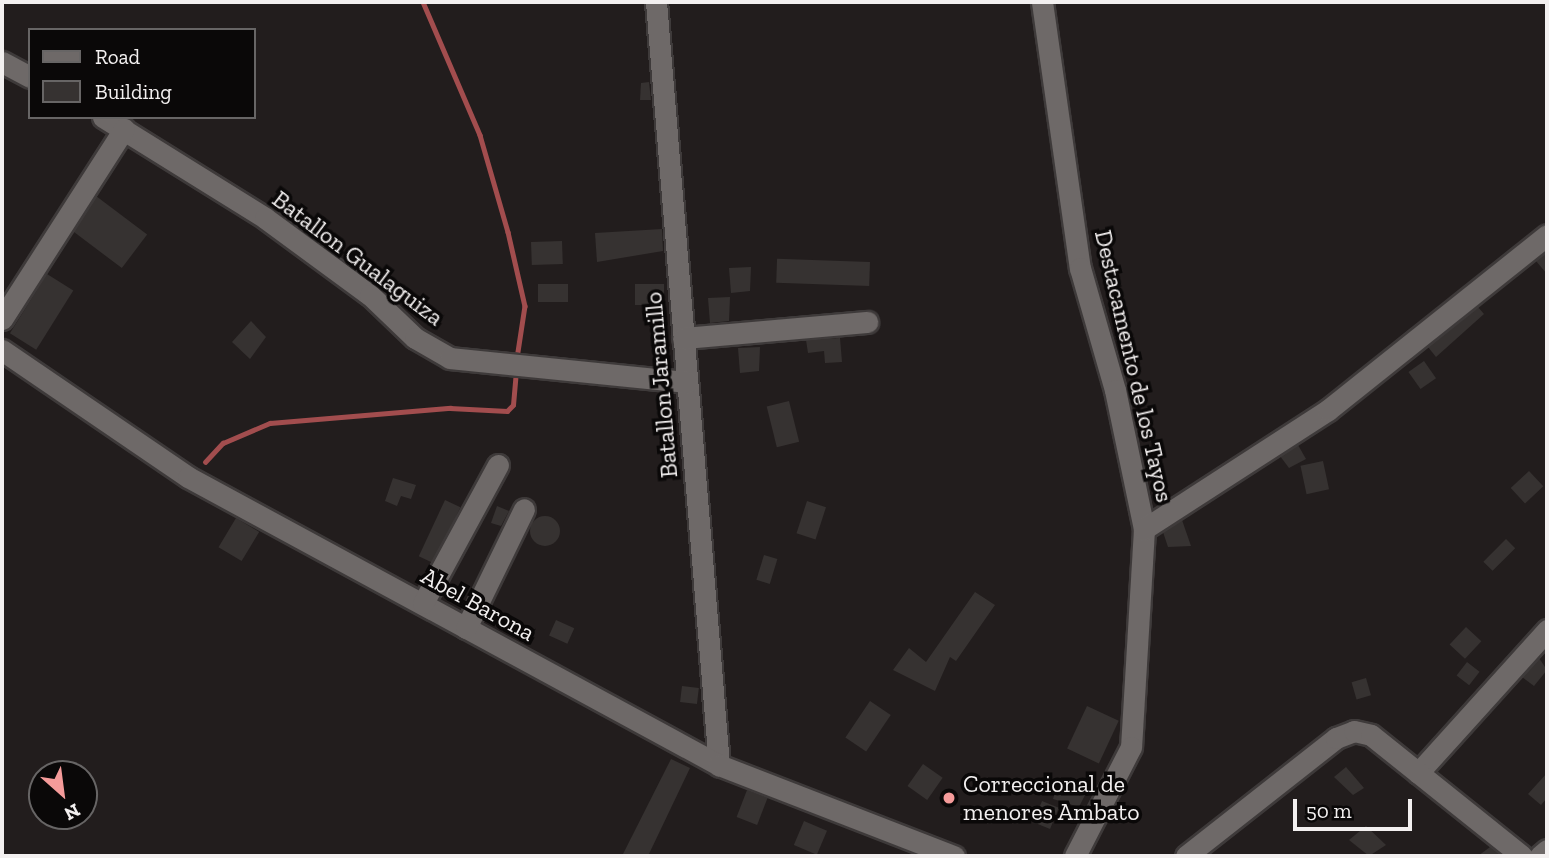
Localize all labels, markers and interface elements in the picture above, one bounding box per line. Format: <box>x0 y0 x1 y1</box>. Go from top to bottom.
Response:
legend <box>28 28 256 119</box>
text: Road <box>95 44 140 69</box>
text: Building <box>95 79 172 104</box>
street label: Batallon Gualaguiza <box>267 184 449 332</box>
street label: Destacamento de los Tayos <box>1089 227 1179 505</box>
street label: Batallon Jaramillo <box>639 291 683 479</box>
street label: Abel Barona <box>416 561 540 647</box>
north arrow <box>28 760 98 830</box>
place label: Correccional de menores Ambato <box>963 770 1140 826</box>
scale bar <box>1297 784 1416 828</box>
marker: Correccional de menores Ambato <box>941 790 957 806</box>
text: 50 m <box>1306 798 1352 823</box>
text: N <box>60 799 84 826</box>

